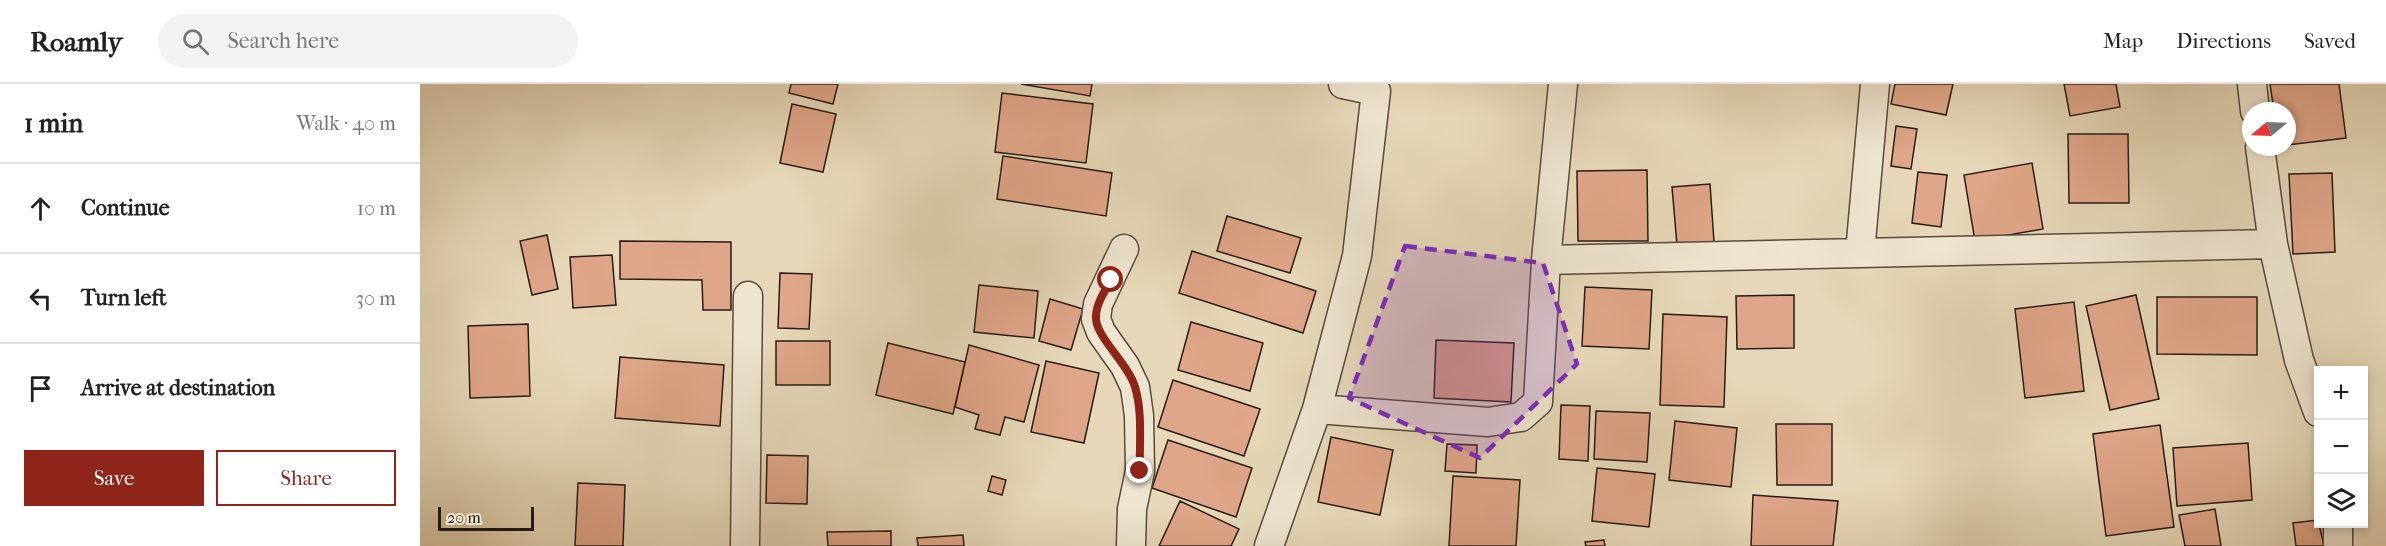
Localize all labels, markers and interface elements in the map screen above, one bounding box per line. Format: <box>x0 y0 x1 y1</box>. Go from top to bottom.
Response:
search box <box>158 14 578 68</box>
text: Roamly <box>30 25 122 58</box>
icon: search <box>179 25 212 58</box>
text: Search here <box>227 28 339 54</box>
text: Map <box>2103 29 2143 53</box>
text: Directions <box>2176 29 2271 53</box>
text: Saved <box>2304 29 2356 53</box>
north arrow <box>2242 102 2296 156</box>
text: 1 min <box>24 108 83 139</box>
text: Walk · 40 m <box>296 112 396 135</box>
icon: ahead <box>24 192 57 225</box>
text: Continue <box>81 195 170 221</box>
text: 10 m <box>357 197 396 220</box>
route start <box>1097 266 1123 292</box>
icon: left <box>24 282 57 315</box>
text: Turn left <box>81 285 167 311</box>
text: 30 m <box>356 287 396 310</box>
map controls <box>2314 366 2368 528</box>
button: + <box>2314 366 2368 420</box>
icon: arrive <box>24 372 57 405</box>
text: Arrive at destination <box>81 375 275 401</box>
button: − <box>2314 420 2368 474</box>
button: Save <box>24 450 204 506</box>
button: Share <box>216 450 396 506</box>
route end <box>1126 457 1152 483</box>
button: layers <box>2314 474 2368 528</box>
scale bar <box>438 504 534 532</box>
text: 20 m <box>447 508 481 527</box>

